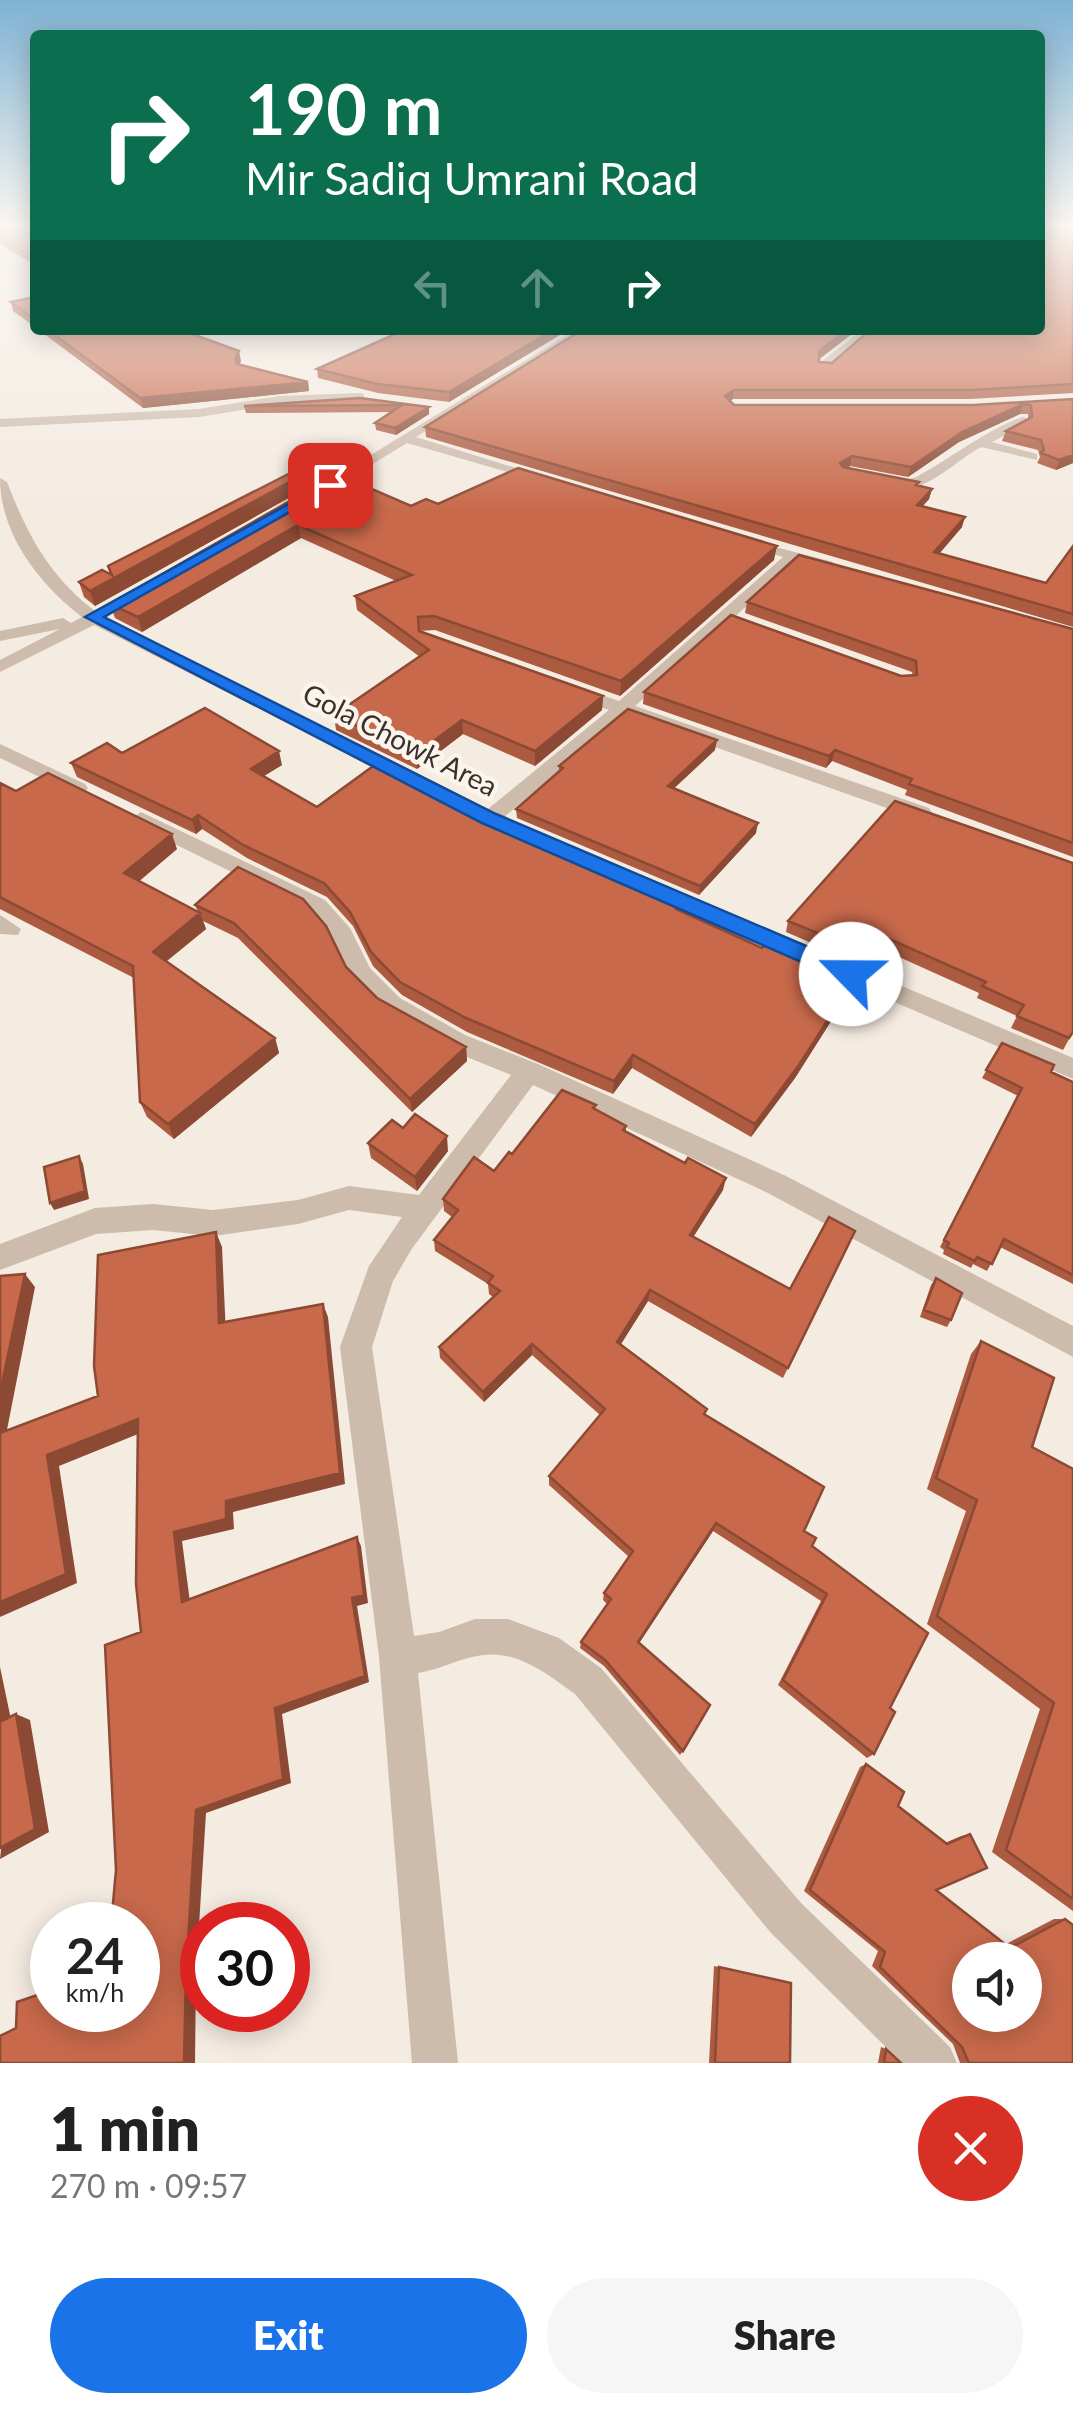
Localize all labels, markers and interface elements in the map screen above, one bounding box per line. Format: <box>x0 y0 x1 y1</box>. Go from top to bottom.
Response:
text: 190 m <box>245 66 442 150</box>
icon: right <box>80 70 210 200</box>
text: Mir Sadiq Umrani Road <box>245 151 698 205</box>
icon: left <box>405 260 460 315</box>
icon: ahead <box>510 260 565 315</box>
icon: right <box>615 260 670 315</box>
pin <box>288 443 373 528</box>
icon: arrive <box>303 458 358 513</box>
street label: Gola Chowk Area <box>298 675 503 803</box>
position arrow <box>799 922 903 1026</box>
speed limit sign: 30 <box>180 1902 310 2032</box>
text: 24 <box>66 1925 124 1985</box>
map controls <box>952 1942 1042 2032</box>
button: sound <box>952 1942 1042 2032</box>
text: km/h <box>66 1977 124 2007</box>
text: 1 min <box>50 2092 200 2164</box>
button: close <box>918 2096 1023 2201</box>
text: 270 m · 09:57 <box>50 2166 247 2205</box>
button: Exit <box>50 2278 527 2393</box>
button: Share <box>547 2278 1023 2393</box>

